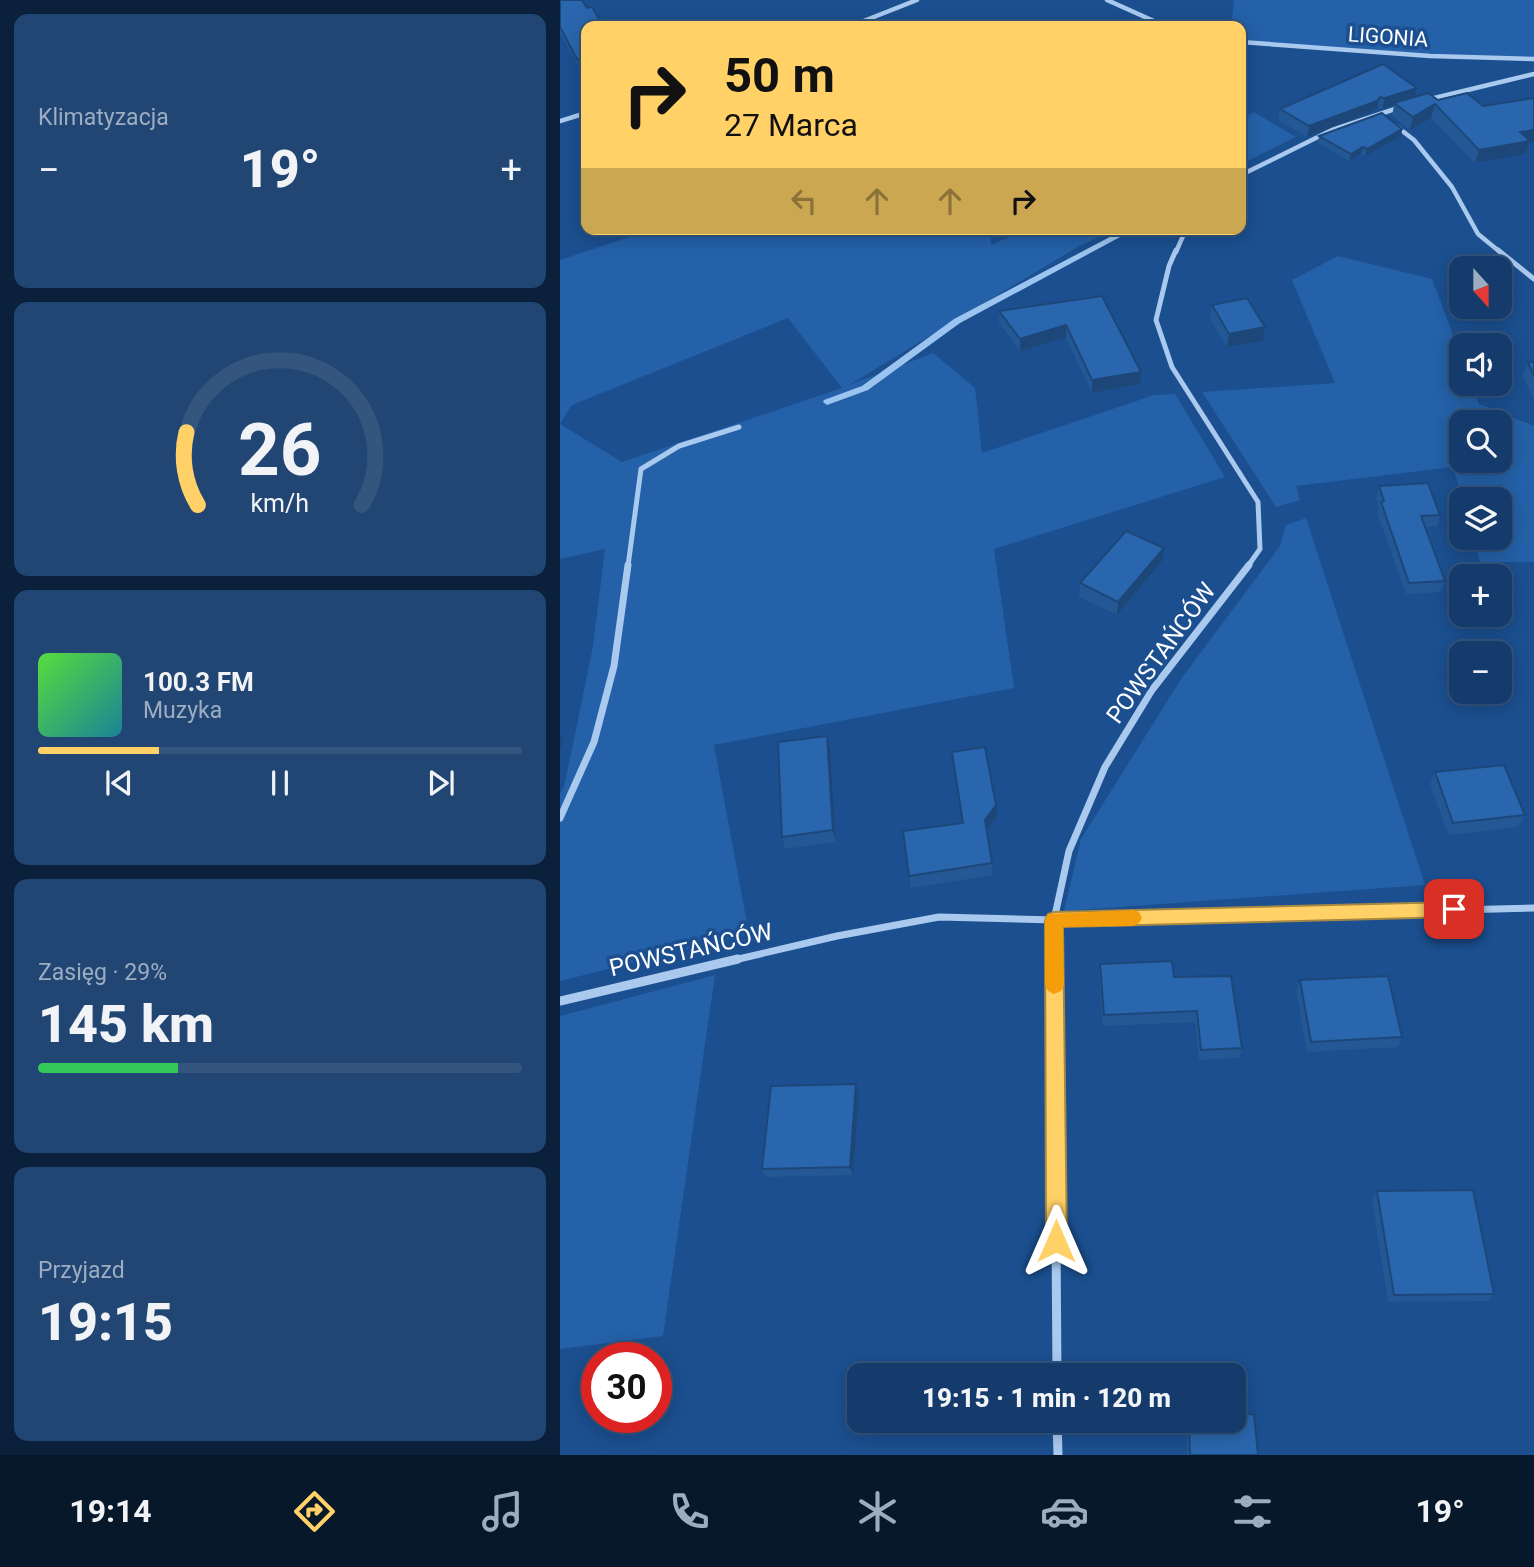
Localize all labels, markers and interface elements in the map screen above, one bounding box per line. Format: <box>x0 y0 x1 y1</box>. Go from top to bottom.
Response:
street label: LIGONIA <box>1347 22 1429 52</box>
text: 50 m <box>724 47 835 104</box>
icon: right <box>609 49 700 140</box>
text: Klimatyzacja <box>38 104 169 131</box>
text: 27 Marca <box>724 106 858 144</box>
text: 19° <box>240 139 320 200</box>
text: − <box>38 148 60 192</box>
text: + <box>500 148 522 192</box>
icon: left <box>785 182 823 220</box>
icon: ahead <box>858 182 896 220</box>
icon: ahead <box>931 182 969 220</box>
icon: right <box>1004 182 1042 220</box>
north arrow <box>1449 256 1512 318</box>
map controls <box>1449 256 1512 704</box>
button: sound <box>1449 333 1512 396</box>
text: 26 <box>238 408 322 494</box>
button: search <box>1449 410 1512 473</box>
button: layers <box>1449 487 1512 550</box>
text: km/h <box>251 489 309 518</box>
button: + <box>1449 564 1512 627</box>
street label: POWSTAŃCÓW <box>1101 577 1221 729</box>
button: − <box>1449 641 1512 704</box>
text: 100.3 FM <box>143 667 254 697</box>
text: Muzyka <box>143 697 222 724</box>
icon: previous <box>100 764 138 802</box>
icon: pause <box>261 764 299 802</box>
icon: next <box>422 764 460 802</box>
pin <box>1424 879 1484 939</box>
icon: arrive <box>1435 890 1473 928</box>
street label: POWSTAŃCÓW <box>607 918 775 982</box>
text: Zasięg · 29% <box>38 959 167 986</box>
text: 145 km <box>38 994 214 1055</box>
position arrow <box>1019 1204 1093 1278</box>
text: Przyjazd <box>38 1257 125 1284</box>
text: 19:15 <box>38 1292 173 1353</box>
speed limit sign: 30 <box>581 1342 672 1433</box>
text: 19:15 · 1 min · 120 m <box>922 1383 1171 1413</box>
icon: directions <box>290 1487 339 1536</box>
icon: music <box>478 1487 527 1536</box>
icon: phone <box>665 1487 714 1536</box>
icon: climate <box>853 1487 902 1536</box>
icon: car <box>1040 1487 1089 1536</box>
icon: filters <box>1228 1487 1277 1536</box>
text: 19:14 <box>69 1492 152 1530</box>
text: 19° <box>1415 1492 1465 1530</box>

